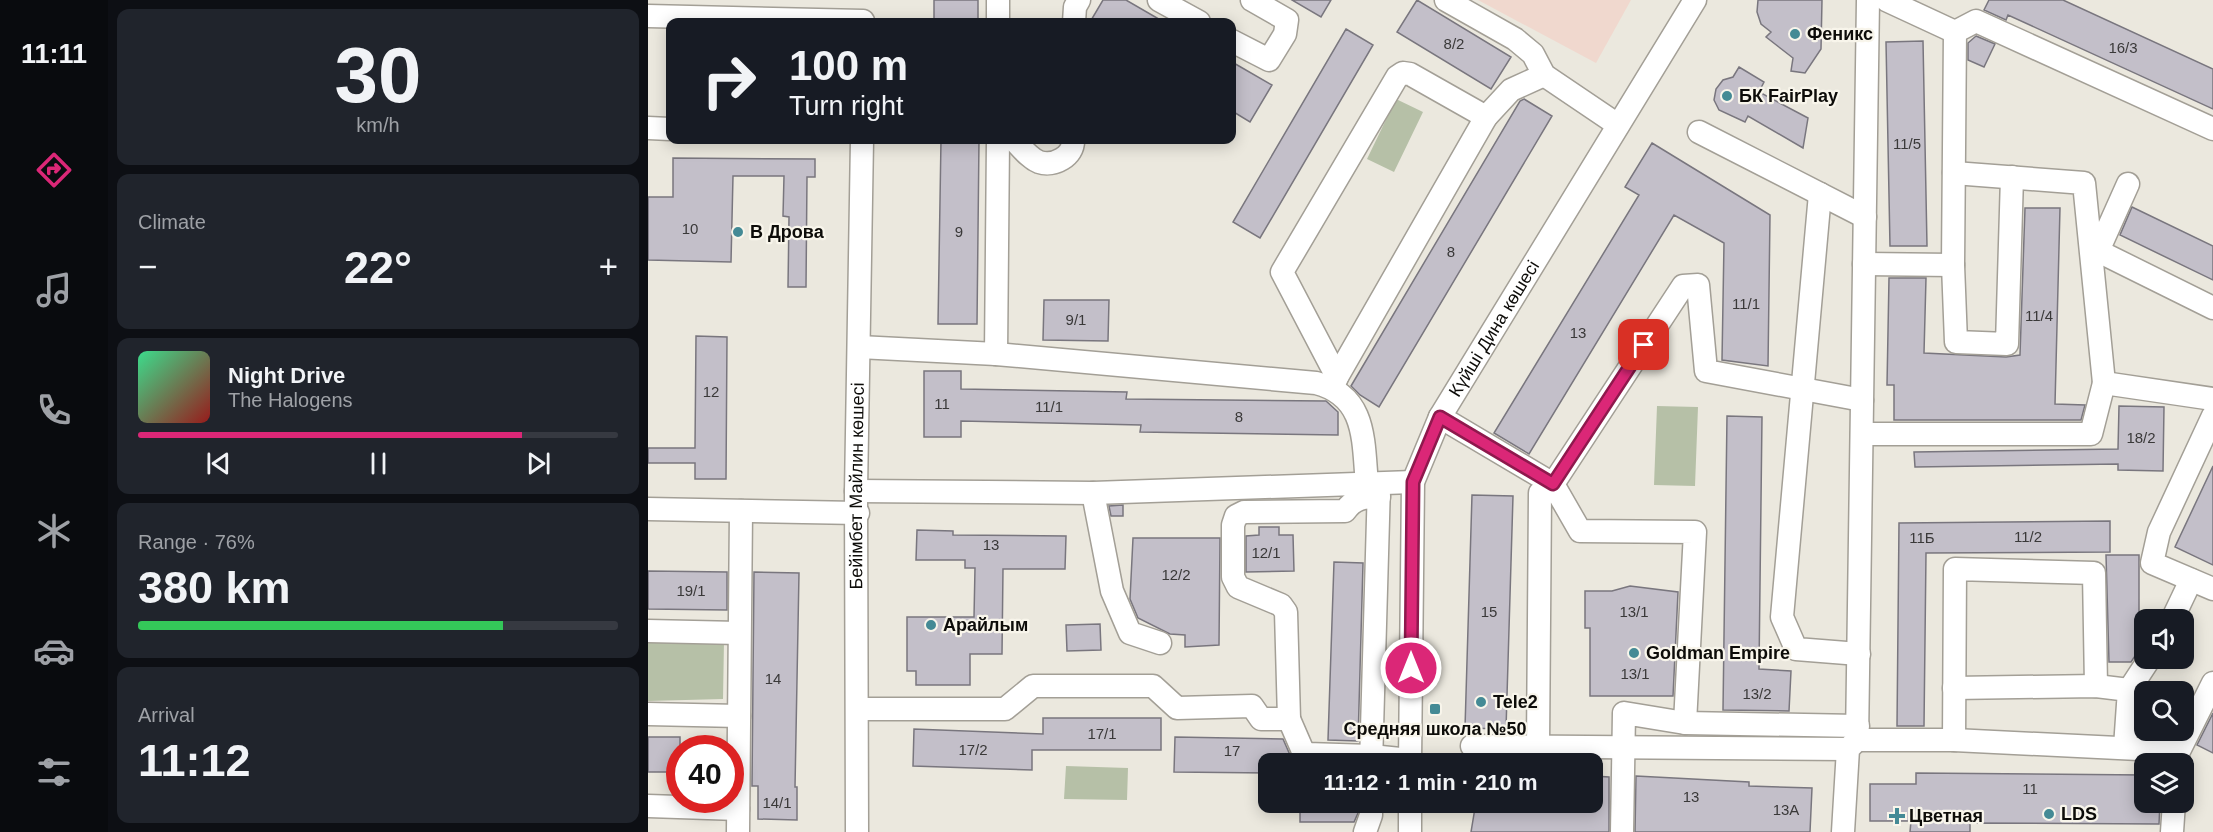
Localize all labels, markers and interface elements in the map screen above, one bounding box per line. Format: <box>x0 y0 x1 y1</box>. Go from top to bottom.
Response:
place label: Феникс <box>1807 24 1873 44</box>
marker: Феникс <box>1788 27 1802 41</box>
text: 30 <box>335 31 421 119</box>
house number: 8/2 <box>1444 35 1464 52</box>
text: 11:11 <box>21 39 87 69</box>
house number: 16/3 <box>2108 39 2138 56</box>
icon: right <box>690 42 768 120</box>
text: 100 m <box>789 42 908 89</box>
place label: БК FairPlay <box>1739 86 1838 106</box>
marker: БК FairPlay <box>1720 89 1734 103</box>
text: Turn right <box>789 91 904 121</box>
text: km/h <box>356 114 400 136</box>
house number: 11/5 <box>1893 135 1921 152</box>
icon: directions <box>33 149 75 191</box>
text: Climate <box>138 211 206 233</box>
house number: 10 <box>682 220 698 237</box>
place label: В Дрова <box>750 222 825 242</box>
house number: 9 <box>955 223 963 240</box>
marker: В Дрова <box>731 225 745 239</box>
text: 22° <box>344 242 412 293</box>
house number: 8 <box>1447 243 1455 260</box>
text: − <box>138 248 157 285</box>
text: + <box>599 248 618 285</box>
street label: Күйші Дина көшесі <box>1445 257 1543 400</box>
icon: music <box>33 269 75 311</box>
house number: 11/1 <box>1732 295 1760 312</box>
house number: 11/4 <box>2025 307 2053 324</box>
house number: 9/1 <box>1066 311 1086 328</box>
pin <box>1618 319 1669 370</box>
house number: 13 <box>1570 324 1586 341</box>
icon: arrive <box>1627 328 1660 361</box>
text: Night Drive <box>228 363 345 388</box>
street label: Бейімбет Майлин көшесі <box>846 382 868 590</box>
house number: 12 <box>703 383 719 400</box>
icon: phone <box>33 389 75 431</box>
text: The Halogens <box>228 389 353 411</box>
house number: 11 <box>934 395 950 412</box>
house number: 11/1 <box>1035 398 1063 415</box>
house number: 8 <box>1235 408 1243 425</box>
house number: 18/2 <box>2126 429 2156 446</box>
icon: previous <box>202 447 235 480</box>
icon: pause <box>362 447 395 480</box>
icon: next <box>522 447 555 480</box>
icon: climate <box>33 510 75 552</box>
house number: 11/2 <box>2014 528 2042 545</box>
house number: 11Б <box>1909 529 1935 546</box>
text: Range · 76% <box>138 531 255 553</box>
house number: 13 <box>983 536 999 553</box>
house number: 12/1 <box>1251 544 1281 561</box>
text: 380 km <box>138 562 291 613</box>
house number: 12/2 <box>1161 566 1191 583</box>
house number: 19/1 <box>676 582 706 599</box>
house number: 15 <box>1481 603 1497 620</box>
house number: 13/1 <box>1619 603 1649 620</box>
map controls <box>2134 609 2194 813</box>
button: sound <box>2134 609 2194 669</box>
place label: Арайлым <box>943 615 1028 635</box>
marker: Арайлым <box>924 618 938 632</box>
icon: car <box>33 630 75 672</box>
position arrow <box>1379 636 1443 700</box>
place label: Goldman Empire <box>1646 643 1790 663</box>
marker: Goldman Empire <box>1627 646 1641 660</box>
house number: 13/1 <box>1620 665 1650 682</box>
house number: 14 <box>765 670 781 687</box>
button: search <box>2134 681 2194 741</box>
house number: 13/2 <box>1742 685 1772 702</box>
place label: Tele2 <box>1493 692 1538 712</box>
marker: Tele2 <box>1474 695 1488 709</box>
marker: Средняя школа №50 <box>1428 702 1442 716</box>
text: Arrival <box>138 704 195 726</box>
place label: Средняя школа №50 <box>1343 719 1527 739</box>
house number: 17/1 <box>1087 725 1117 742</box>
text: 11:12 <box>138 735 251 786</box>
speed limit sign: 40 <box>666 735 744 813</box>
house number: 17/2 <box>958 741 988 758</box>
house number: 17 <box>1224 742 1240 759</box>
icon: filters <box>33 751 75 793</box>
button: layers <box>2134 753 2194 813</box>
text: 11:12 · 1 min · 210 m <box>1324 770 1538 795</box>
house number: 11 <box>2022 780 2038 797</box>
house number: 13 <box>1683 788 1699 805</box>
house number: 14/1 <box>762 794 792 811</box>
house number: 13А <box>1773 801 1799 818</box>
place label: LDS <box>2061 804 2097 824</box>
place label: Цветная <box>1909 806 1983 826</box>
marker: LDS <box>2042 807 2056 821</box>
marker: Цветная <box>1890 809 1904 823</box>

